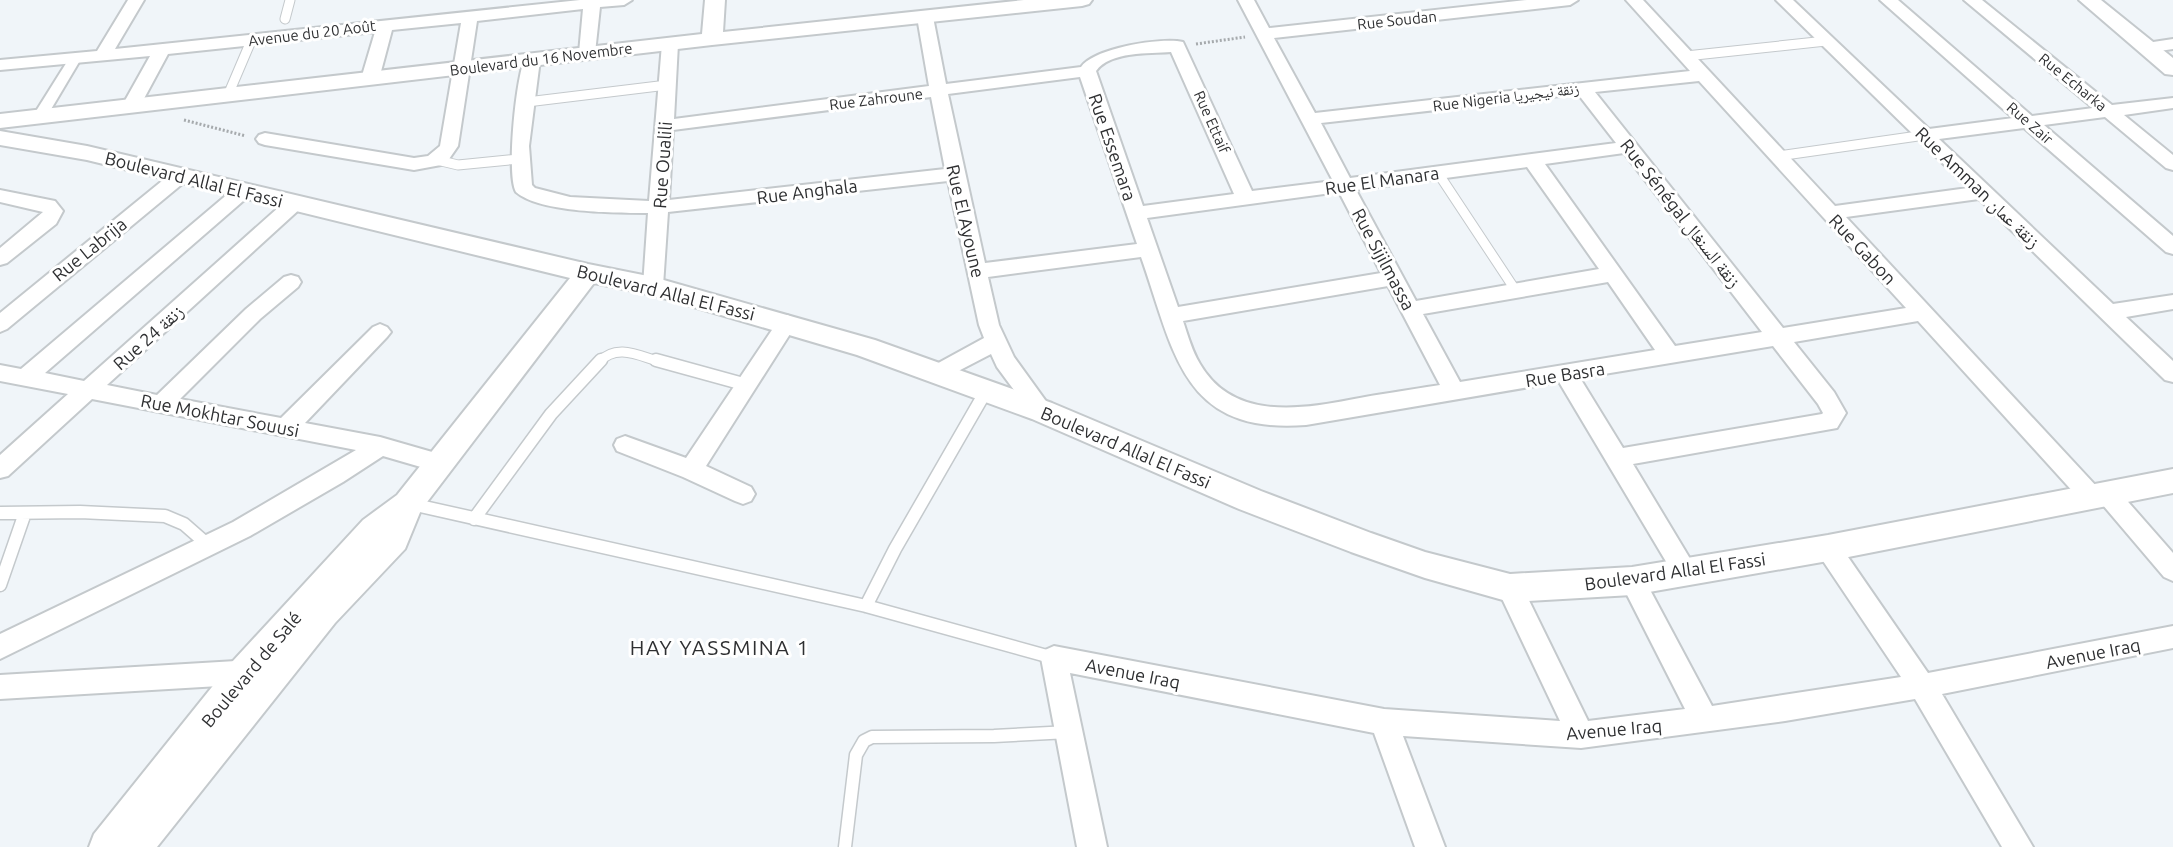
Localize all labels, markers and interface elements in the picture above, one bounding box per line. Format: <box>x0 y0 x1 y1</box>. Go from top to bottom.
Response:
street label: Rue Soudan <box>1356 7 1438 33</box>
street label: Avenue du 20 Août <box>247 17 377 49</box>
street label: Boulevard du 16 Novembre <box>449 39 633 79</box>
street label: Rue Echarka <box>2036 50 2110 114</box>
street label: Rue Nigeria زنقة نيجيريا <box>1432 80 1580 115</box>
street label: Rue Zahroune <box>828 85 924 113</box>
street label: Rue Ettaif <box>1191 88 1233 156</box>
street label: Rue Essemara <box>1085 91 1141 203</box>
street label: Rue Zair <box>2004 98 2057 148</box>
street label: Rue Oualili <box>649 121 675 209</box>
street label: Rue Amman زنقة عمان <box>1910 123 2044 253</box>
street label: Rue Sénégal زنقة السنغال <box>1615 135 1745 292</box>
street label: Boulevard Allal El Fassi <box>103 147 285 211</box>
street label: Rue El Ayoune <box>943 162 989 280</box>
street label: Rue El Manara <box>1324 162 1440 198</box>
street label: Rue Anghala <box>755 175 859 207</box>
street label: Rue Sijilmassa <box>1349 205 1419 313</box>
street label: Rue Gabon <box>1826 210 1900 288</box>
street label: Rue Labrija <box>48 213 130 285</box>
street label: Boulevard Allal El Fassi <box>575 260 757 324</box>
street label: Rue 24 زنقة <box>109 300 188 374</box>
street label: Rue Basra <box>1524 358 1606 390</box>
street label: Rue Mokhtar Souusi <box>139 390 301 440</box>
street label: Boulevard Allal El Fassi <box>1038 402 1214 492</box>
street label: Boulevard Allal El Fassi <box>1583 548 1767 594</box>
street label: Boulevard de Salé <box>197 607 305 731</box>
street label: Avenue Iraq <box>2044 634 2142 672</box>
district label: HAY YASSMINA 1 <box>630 635 810 659</box>
street label: Avenue Iraq <box>1084 654 1182 692</box>
street label: Avenue Iraq <box>1565 715 1663 743</box>

